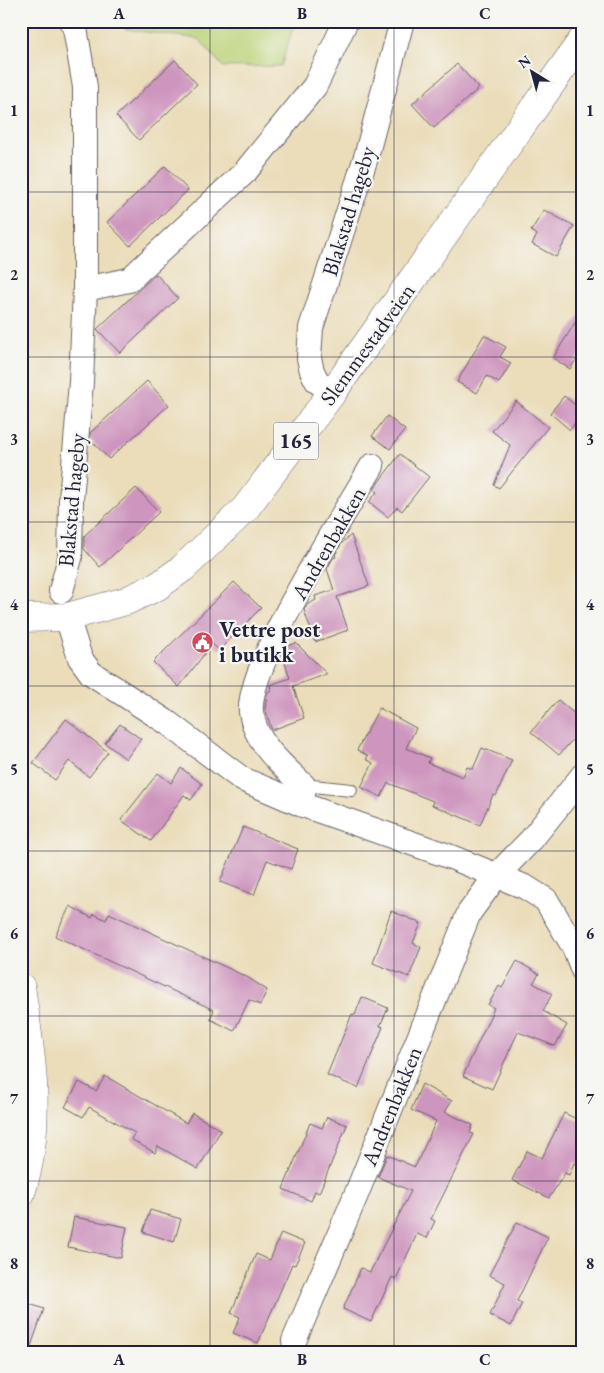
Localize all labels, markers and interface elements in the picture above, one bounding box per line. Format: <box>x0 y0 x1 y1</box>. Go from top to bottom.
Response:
text: A <box>112 3 125 24</box>
text: B <box>297 3 307 24</box>
text: C <box>479 3 491 24</box>
north arrow <box>506 48 556 98</box>
text: N <box>514 51 535 72</box>
text: 1 <box>10 100 18 121</box>
text: 1 <box>586 100 594 121</box>
street label: Blakstad hageby <box>315 142 382 280</box>
text: 2 <box>10 264 19 285</box>
text: 2 <box>586 264 595 285</box>
street label: Slemmestadveien <box>313 277 422 411</box>
road number: 165 <box>274 422 318 460</box>
text: 3 <box>10 429 18 450</box>
text: 3 <box>586 429 594 450</box>
street label: Blakstad hageby <box>51 432 92 568</box>
street label: Andrenbakken <box>284 481 373 606</box>
text: 4 <box>10 594 19 615</box>
text: 4 <box>586 594 595 615</box>
place label: Vettre post i butikk <box>219 615 321 669</box>
public building icon: Vettre post i butikk <box>191 630 215 654</box>
text: 5 <box>10 759 18 780</box>
text: 5 <box>586 759 594 780</box>
text: 6 <box>10 923 19 944</box>
text: 6 <box>586 923 595 944</box>
street label: Andrenbakken <box>354 1042 429 1171</box>
text: 7 <box>10 1088 19 1109</box>
text: 7 <box>586 1088 595 1109</box>
text: 8 <box>10 1253 18 1274</box>
text: 8 <box>586 1253 594 1274</box>
text: A <box>112 1349 125 1370</box>
text: B <box>297 1349 307 1370</box>
text: C <box>479 1349 491 1370</box>

